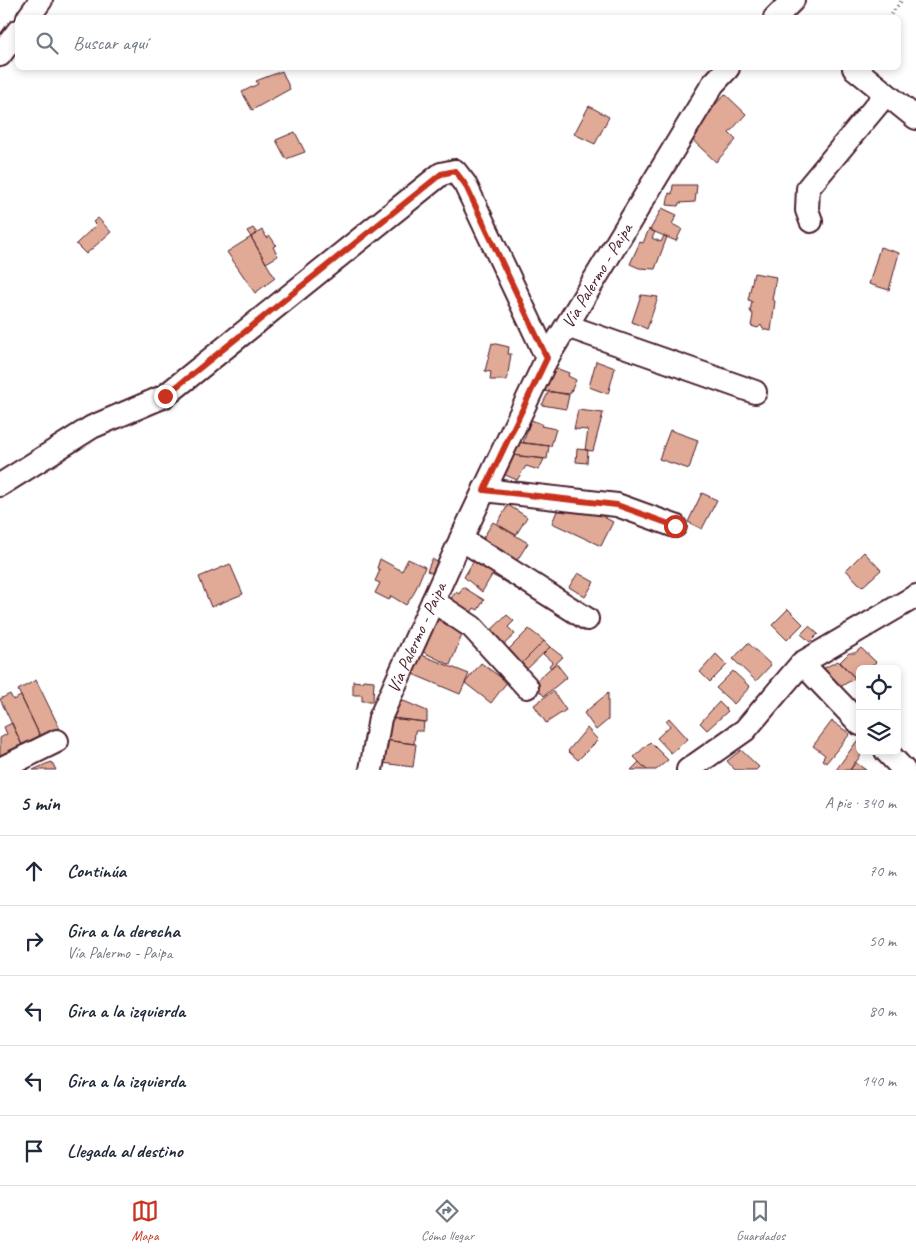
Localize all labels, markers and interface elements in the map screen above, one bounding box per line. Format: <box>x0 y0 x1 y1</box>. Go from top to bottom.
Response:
search box <box>15 15 901 70</box>
icon: search <box>33 29 61 57</box>
text: Buscar aquí <box>73 31 147 55</box>
street label: Vía Palermo - Paipa <box>557 218 638 332</box>
route end <box>154 385 177 408</box>
route start <box>664 515 687 538</box>
street label: Vía Palermo - Paipa <box>382 578 452 696</box>
map controls <box>856 665 901 755</box>
button: locate <box>856 665 901 710</box>
button: layers <box>856 710 901 755</box>
text: 5 min <box>20 790 60 816</box>
text: A pie · 340 m <box>825 793 896 813</box>
icon: ahead <box>20 857 48 885</box>
text: Continúa <box>67 859 126 883</box>
text: 70 m <box>869 861 896 881</box>
text: Gira a la derecha <box>67 919 180 943</box>
icon: right <box>20 927 48 955</box>
text: 50 m <box>869 931 896 951</box>
text: Vía Palermo - Paipa <box>67 943 172 963</box>
icon: left <box>20 997 48 1025</box>
text: Gira a la izquierda <box>67 999 185 1023</box>
text: 80 m <box>869 1001 896 1021</box>
icon: left <box>20 1067 48 1095</box>
text: Gira a la izquierda <box>67 1069 185 1093</box>
text: 140 m <box>862 1071 896 1091</box>
icon: arrive <box>20 1137 48 1165</box>
text: Llegada al destino <box>67 1139 183 1163</box>
tab: Mapa <box>131 1197 159 1244</box>
tab: Cómo llegar <box>421 1197 474 1244</box>
tab: Guardados <box>736 1197 785 1244</box>

